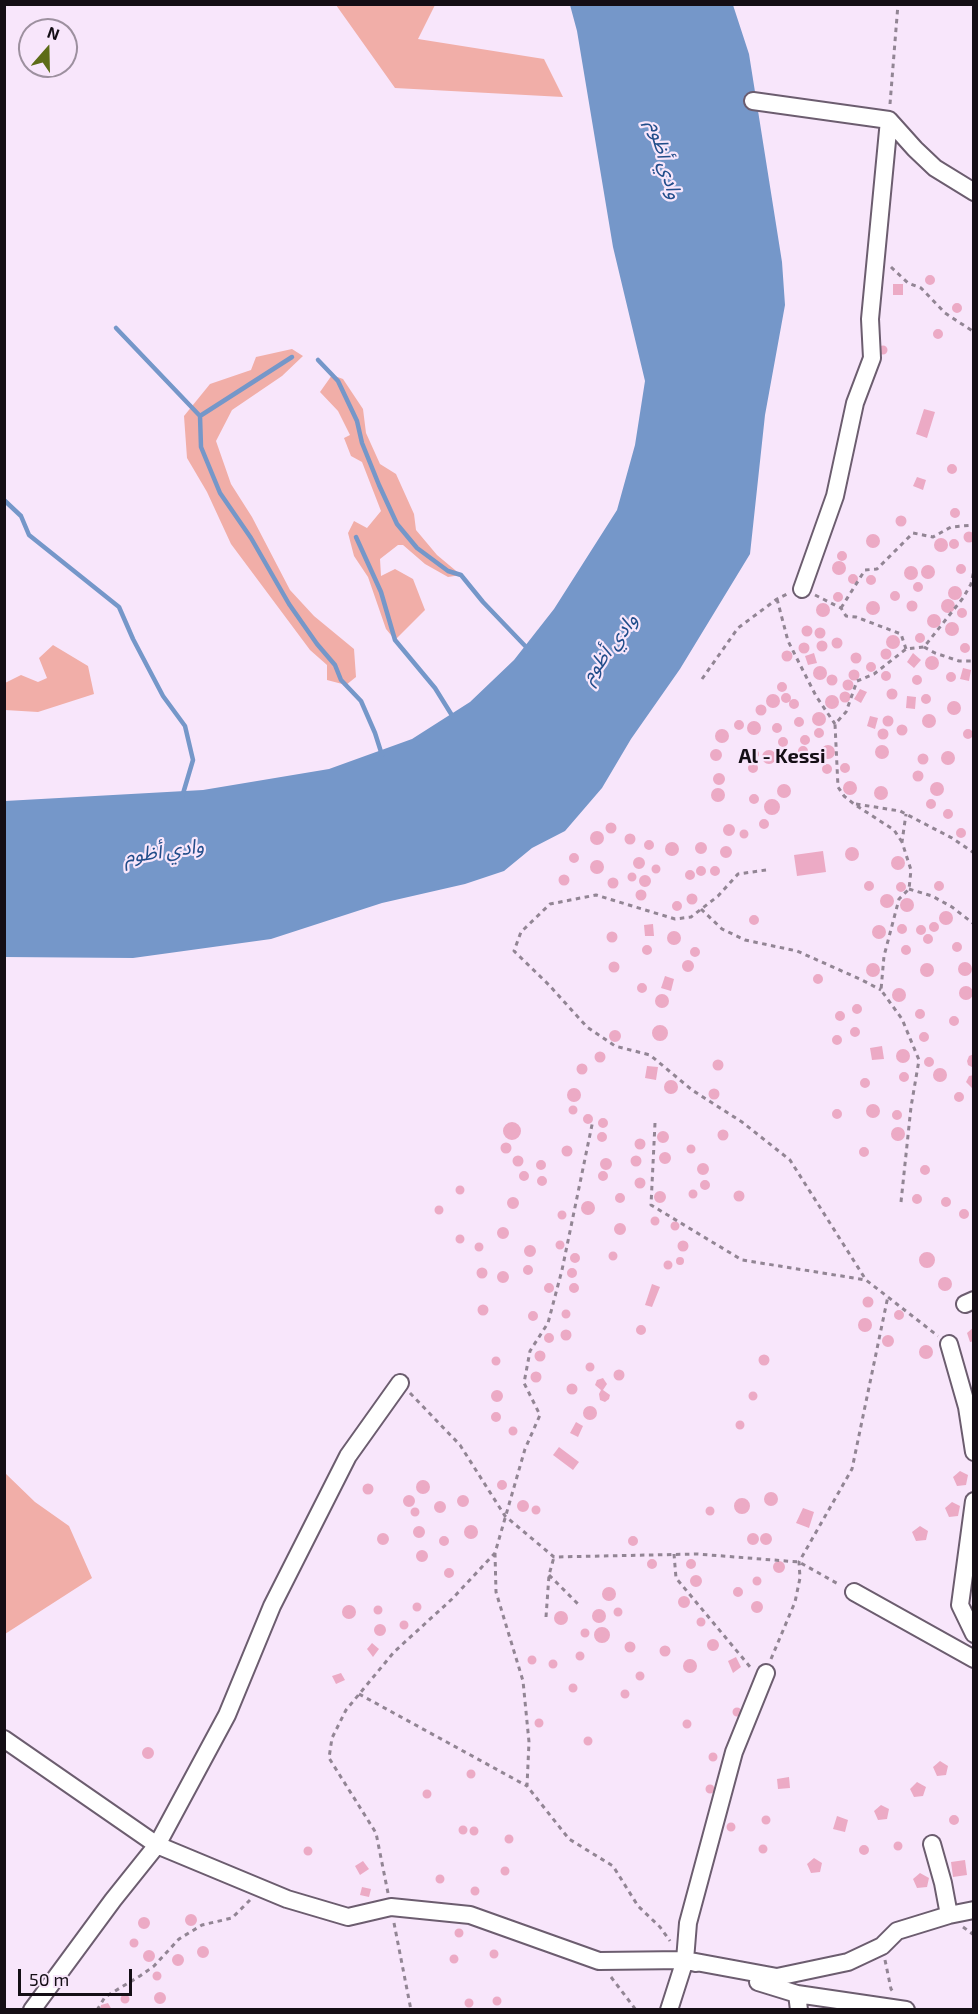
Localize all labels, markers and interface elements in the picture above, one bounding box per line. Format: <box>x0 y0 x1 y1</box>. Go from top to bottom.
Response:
north arrow <box>18 18 78 78</box>
text: N <box>45 22 62 43</box>
water label: وادي أظوم <box>643 118 687 202</box>
water label: وادي أظوم <box>575 609 643 687</box>
district label: Al - Kessi <box>739 744 825 768</box>
water label: وادي أظوم <box>123 834 205 868</box>
scale bar <box>21 1957 135 1995</box>
text: 50 m <box>29 1968 69 1990</box>

